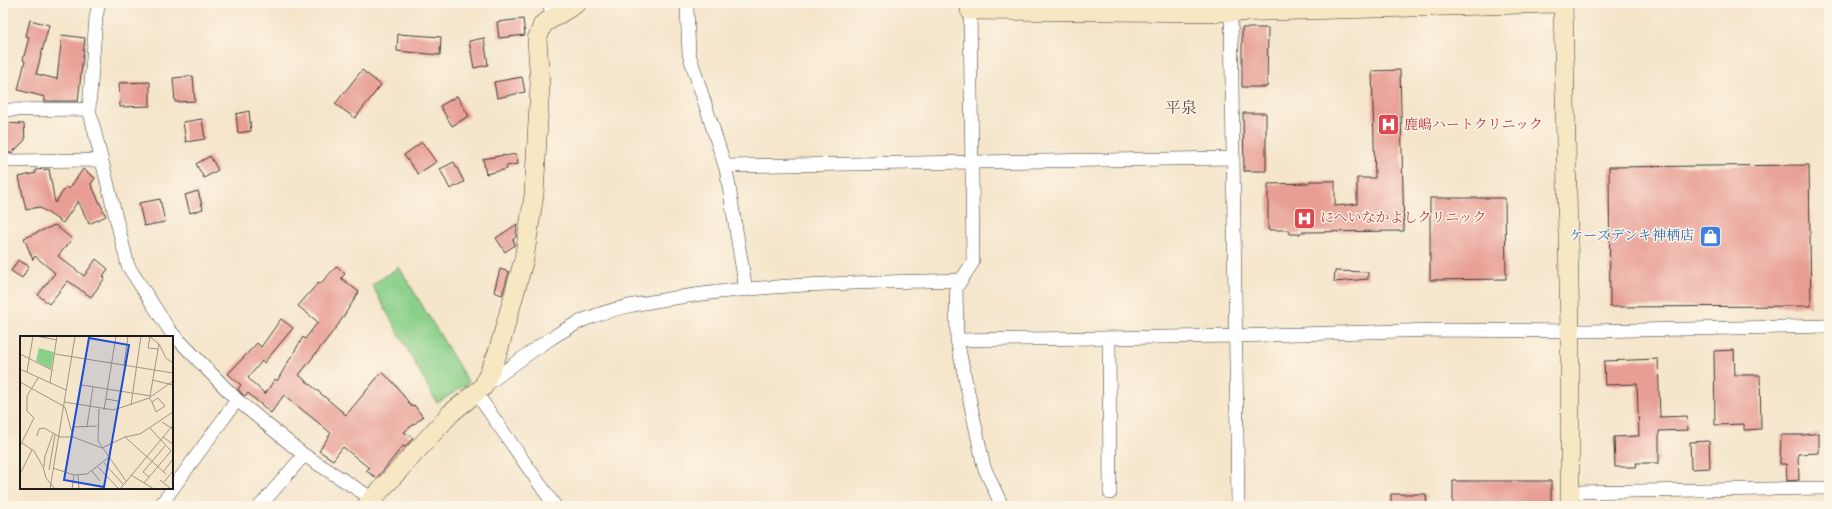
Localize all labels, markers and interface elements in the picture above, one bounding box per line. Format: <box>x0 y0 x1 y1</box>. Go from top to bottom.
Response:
district label: 平泉 <box>1165 98 1197 118</box>
hospital icon: 鹿嶋ハートクリニック <box>1375 112 1401 138</box>
place label: 鹿嶋ハートクリニック <box>1404 116 1543 134</box>
hospital icon: にへいなかよしクリニック <box>1292 205 1318 231</box>
place label: にへいなかよしクリニック <box>1320 209 1487 227</box>
shop icon: ケーズデンキ神栖店 <box>1697 223 1723 249</box>
place label: ケーズデンキ神栖店 <box>1569 227 1694 245</box>
inset map <box>20 336 173 489</box>

